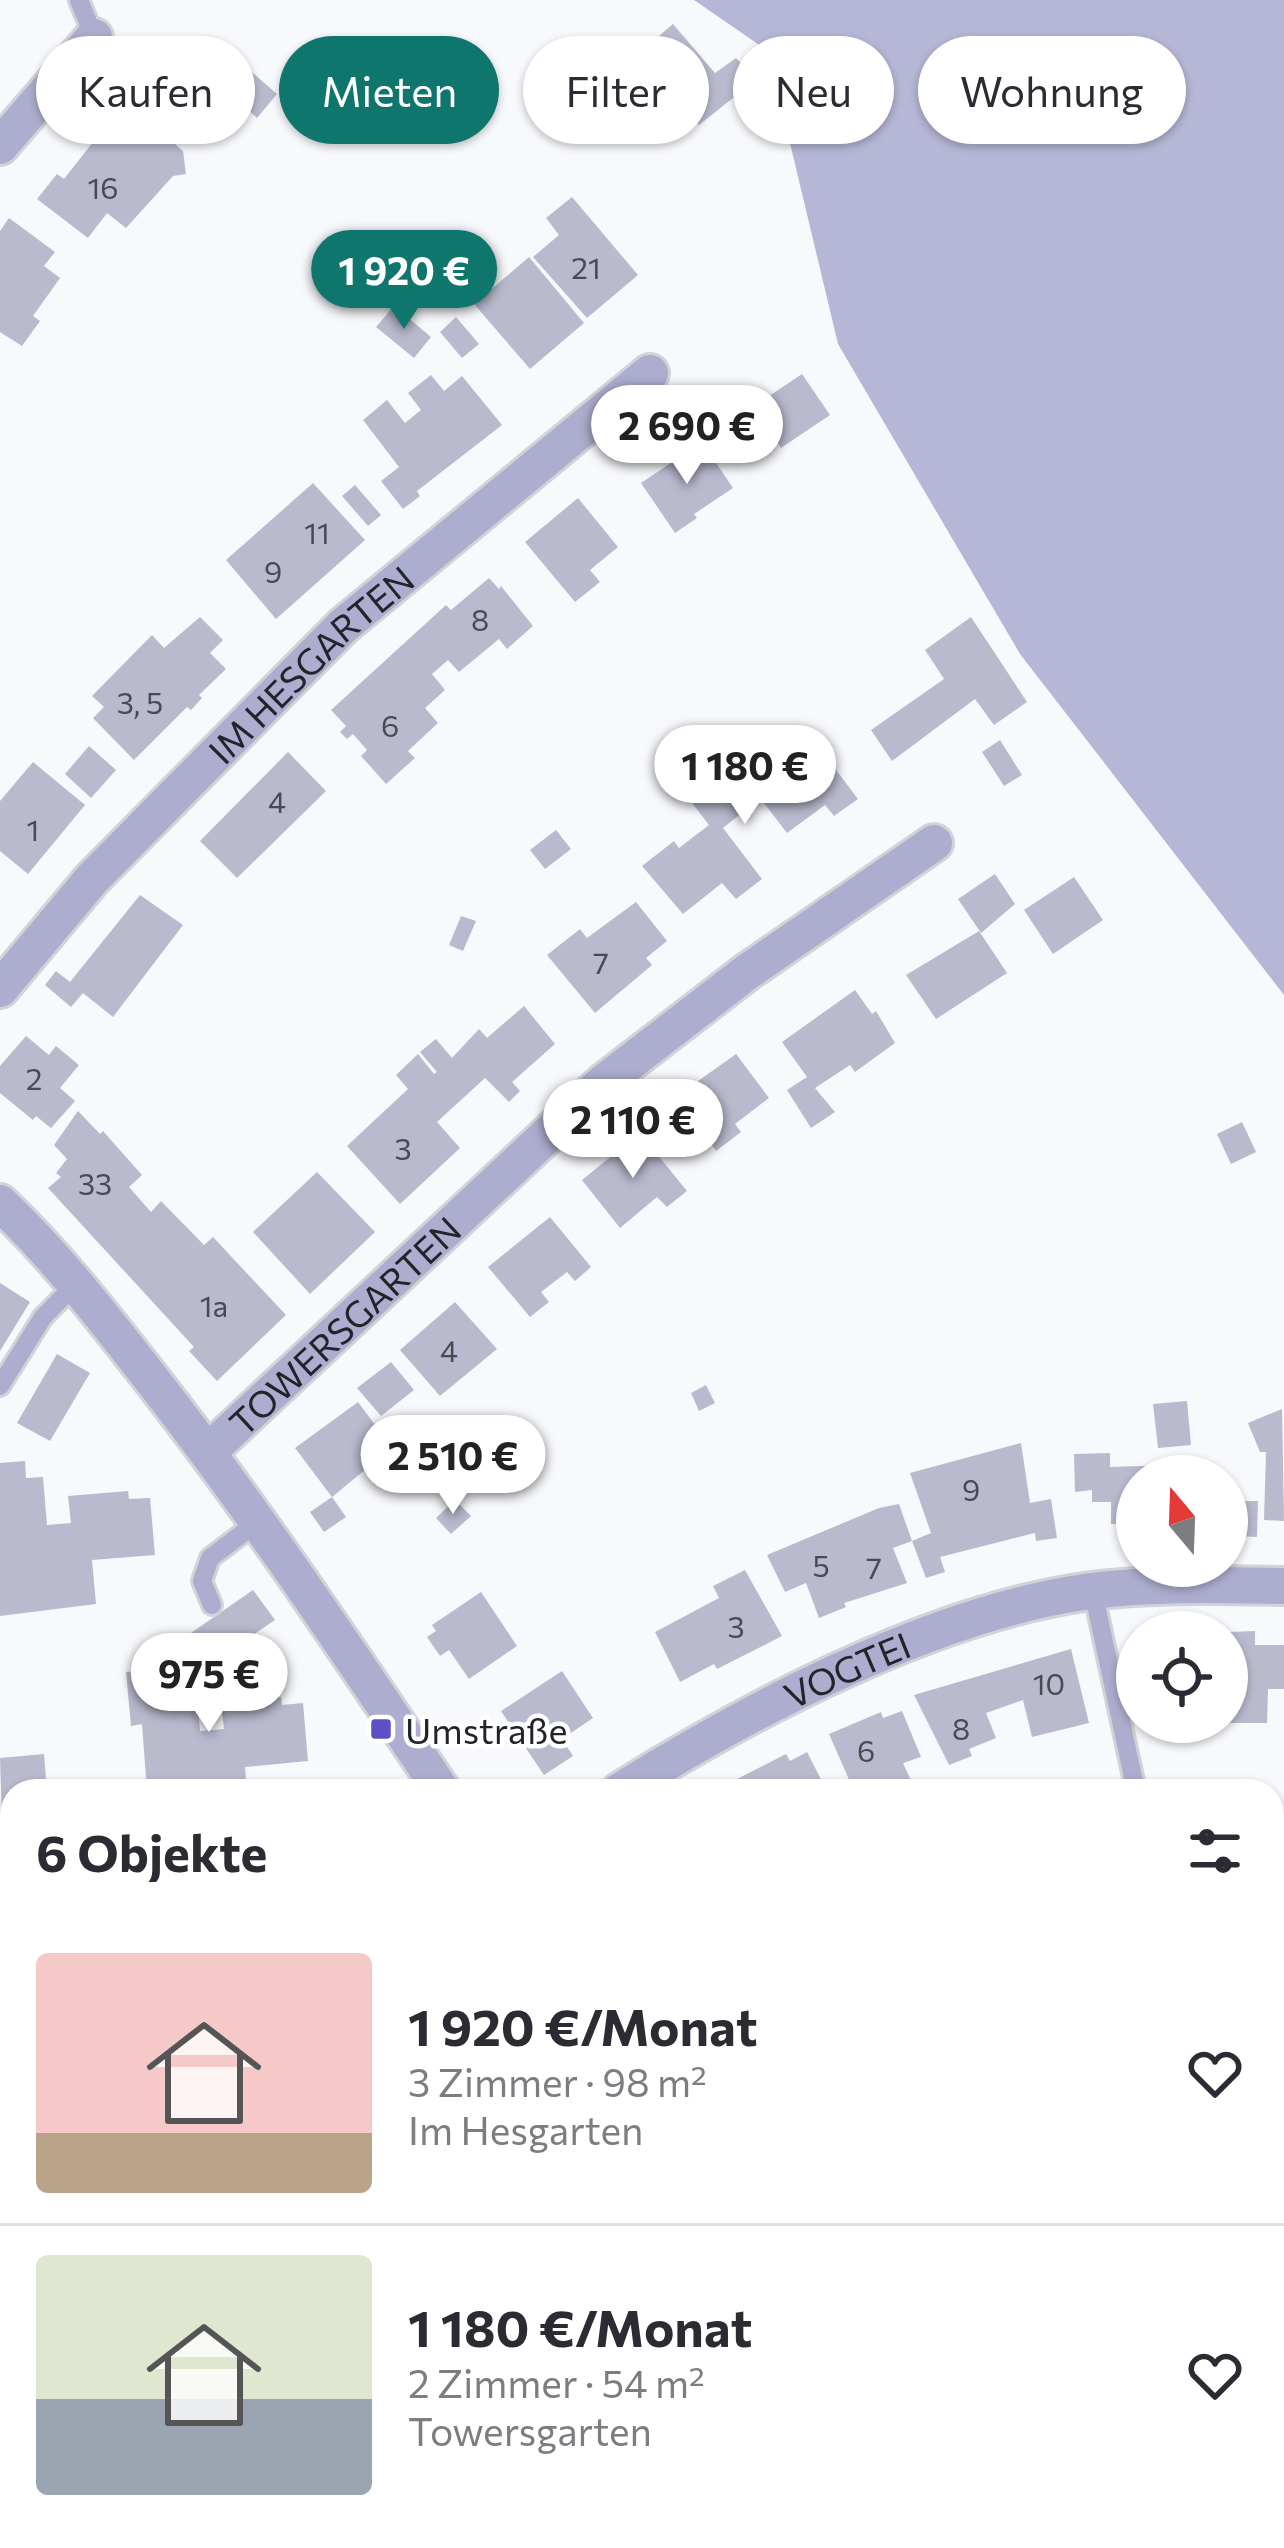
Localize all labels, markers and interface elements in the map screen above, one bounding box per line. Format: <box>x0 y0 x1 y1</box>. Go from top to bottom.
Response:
chip: Kaufen <box>36 36 255 144</box>
chip: Mieten <box>279 36 499 144</box>
chip: Filter <box>523 36 709 144</box>
chip: Neu <box>733 36 894 144</box>
chip: Wohnung <box>918 36 1186 144</box>
house number: 16 <box>87 168 119 205</box>
pin: 1 920 € <box>293 230 515 332</box>
text: 1 920 € <box>338 245 470 293</box>
house number: 21 <box>571 248 601 285</box>
pin: 2 690 € <box>576 385 798 487</box>
text: 2 690 € <box>618 400 756 448</box>
house number: 11 <box>304 513 330 550</box>
house number: 9 <box>264 552 282 589</box>
street label: IM HESGARTEN <box>198 556 422 772</box>
house number: 8 <box>471 600 489 637</box>
house number: 3, 5 <box>117 683 163 720</box>
house number: 6 <box>381 706 399 743</box>
pin: 1 180 € <box>634 725 856 827</box>
text: 1 180 € <box>681 740 809 788</box>
house number: 4 <box>268 782 286 819</box>
house number: 1 <box>27 810 39 847</box>
house number: 7 <box>593 943 609 980</box>
house number: 2 <box>26 1059 42 1096</box>
pin: 2 110 € <box>522 1079 744 1181</box>
text: 2 110 € <box>570 1094 696 1142</box>
house number: 3 <box>394 1129 412 1166</box>
house number: 33 <box>78 1164 112 1201</box>
street label: TOWERSGARTEN <box>219 1206 469 1444</box>
house number: 1a <box>200 1286 228 1323</box>
house number: 4 <box>440 1331 458 1368</box>
pin: 2 510 € <box>342 1415 564 1517</box>
text: 2 510 € <box>388 1430 518 1478</box>
north arrow <box>1116 1455 1248 1587</box>
map controls <box>1116 1455 1248 1743</box>
house number: 9 <box>962 1470 980 1507</box>
house number: 5 <box>812 1546 830 1583</box>
house number: 7 <box>866 1548 882 1585</box>
house number: 3 <box>727 1607 745 1644</box>
button: locate <box>1116 1611 1248 1743</box>
street label: VOGTEI <box>776 1621 916 1717</box>
pin: 975 € <box>125 1633 293 1735</box>
text: 975 € <box>158 1648 260 1696</box>
house number: 10 <box>1033 1664 1065 1701</box>
place label: Umstraße <box>405 1707 567 1751</box>
house number: 8 <box>952 1709 970 1746</box>
marker: Umstraße <box>368 1716 394 1742</box>
house number: 6 <box>857 1731 875 1768</box>
icon: filters <box>1182 1818 1248 1884</box>
text: 6 Objekte <box>36 1820 267 1883</box>
text: 1 920 €/Monat <box>408 1994 758 2057</box>
icon: home <box>132 2001 276 2145</box>
icon: heart <box>1182 2040 1248 2106</box>
text: 3 Zimmer · 98 m² <box>408 2057 707 2105</box>
text: Im Hesgarten <box>408 2105 643 2153</box>
text: 1 180 €/Monat <box>408 2295 752 2358</box>
icon: home <box>132 2303 276 2447</box>
icon: heart <box>1182 2342 1248 2408</box>
text: 2 Zimmer · 54 m² <box>408 2358 705 2406</box>
text: Towersgarten <box>408 2406 652 2454</box>

